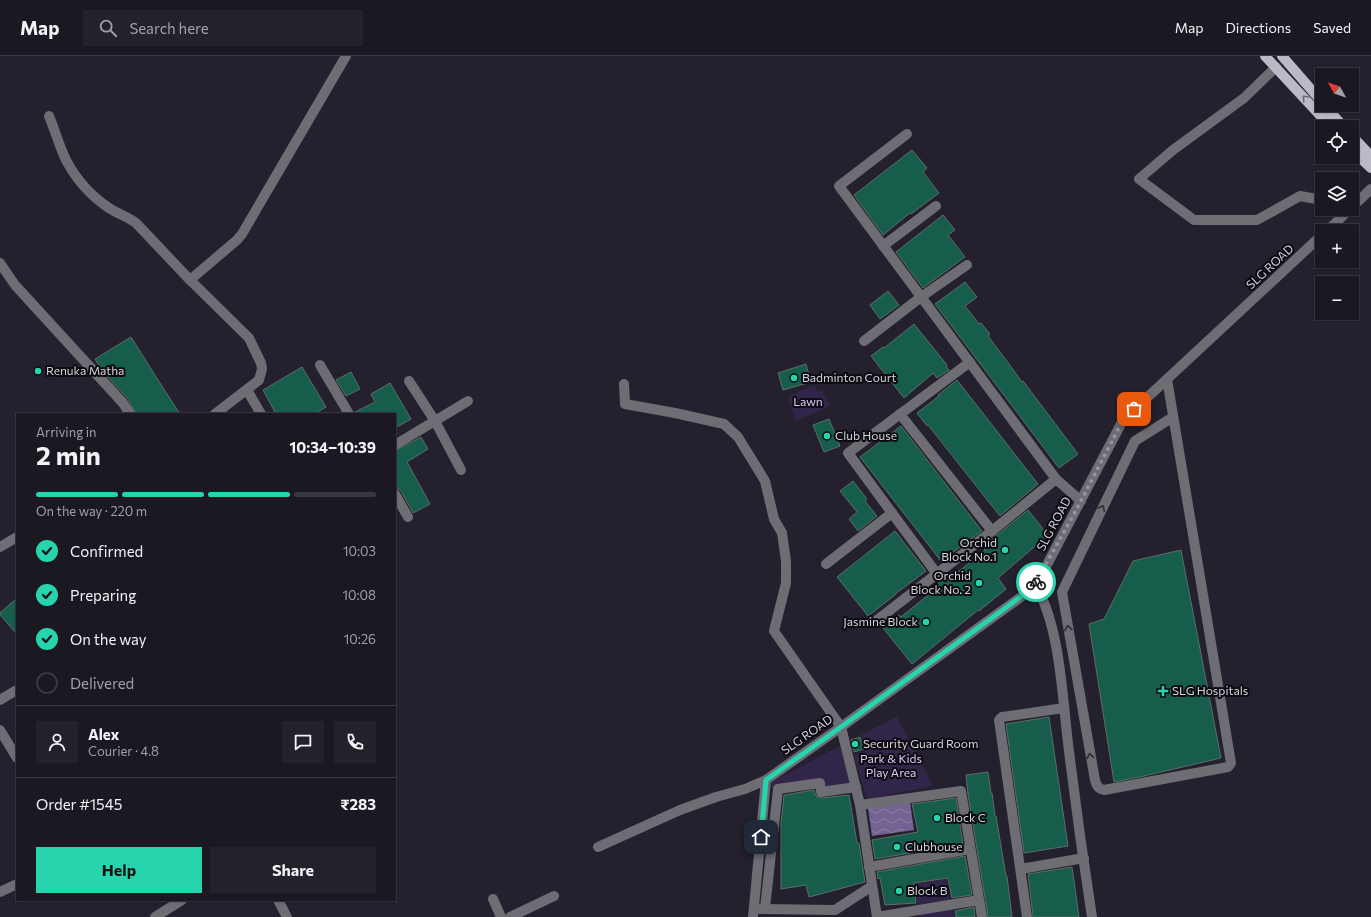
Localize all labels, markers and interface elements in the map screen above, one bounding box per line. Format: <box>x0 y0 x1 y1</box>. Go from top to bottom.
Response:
search box <box>83 10 363 46</box>
text: Map <box>20 16 59 39</box>
icon: search <box>97 17 119 39</box>
text: Search here <box>129 19 209 37</box>
text: Map <box>1175 19 1204 36</box>
text: Directions <box>1226 19 1291 36</box>
text: Saved <box>1313 19 1351 36</box>
north arrow <box>1315 68 1359 112</box>
map controls <box>1315 68 1359 320</box>
one-way arrow <box>1302 95 1310 103</box>
button: locate <box>1315 120 1359 164</box>
button: layers <box>1315 172 1359 216</box>
button: + <box>1315 224 1359 268</box>
street label: SLG ROAD <box>1243 241 1296 292</box>
button: − <box>1315 276 1359 320</box>
place label: Renuka Matha <box>46 363 124 377</box>
marker: Renuka Matha <box>33 366 43 376</box>
place label: Badminton Court <box>802 370 896 384</box>
marker: Badminton Court <box>789 373 799 383</box>
pin <box>1117 392 1151 426</box>
park label: Lawn <box>793 394 823 408</box>
icon: bag <box>1123 398 1145 420</box>
text: Arriving in <box>36 424 96 440</box>
place label: Club House <box>835 428 897 442</box>
marker: Club House <box>822 431 832 441</box>
text: 10:34–10:39 <box>289 438 376 456</box>
text: 2 min <box>36 439 101 470</box>
street label: SLG ROAD <box>1033 494 1073 553</box>
text: On the way · 220 m <box>36 503 147 519</box>
one-way arrow <box>1098 504 1105 512</box>
place label: Orchid Block No.1 <box>941 535 997 563</box>
icon: check <box>36 540 58 562</box>
text: Confirmed <box>70 542 143 560</box>
text: 10:03 <box>343 543 376 559</box>
marker: Orchid Block No.1 <box>1000 545 1010 555</box>
courier <box>1016 562 1056 602</box>
place label: Orchid Block No. 2 <box>911 568 971 596</box>
icon: bike <box>1025 571 1047 593</box>
marker: Orchid Block No. 2 <box>974 578 984 588</box>
icon: check <box>36 584 58 606</box>
text: Preparing <box>70 586 136 604</box>
text: 10:08 <box>343 587 376 603</box>
place label: Jasmine Block <box>843 614 918 629</box>
marker: Jasmine Block <box>921 617 931 627</box>
one-way arrow <box>1065 625 1073 631</box>
icon: check <box>36 628 58 650</box>
text: On the way <box>70 630 147 648</box>
text: 10:26 <box>344 631 376 647</box>
text: Delivered <box>70 674 134 692</box>
place label: SLG Hospitals <box>1172 683 1248 697</box>
marker: SLG Hospitals <box>1157 685 1169 697</box>
street label: SLG ROAD <box>778 711 835 757</box>
button: person <box>36 721 78 763</box>
button: chat <box>282 721 324 763</box>
button: phone <box>334 721 376 763</box>
text: Alex <box>88 725 119 743</box>
place label: Security Guard Room <box>863 736 978 750</box>
marker: Security Guard Room <box>850 739 860 749</box>
text: Courier · 4.8 <box>88 743 159 759</box>
park label: Park & Kids Play Area <box>860 751 922 779</box>
one-way arrow <box>1087 753 1095 759</box>
text: Order #1545 <box>36 795 122 813</box>
text: ₹283 <box>340 795 376 813</box>
place label: Block C <box>945 810 986 824</box>
marker: Block C <box>932 813 942 823</box>
pin <box>744 820 778 854</box>
icon: home <box>750 826 772 848</box>
place label: Clubhouse <box>905 839 963 853</box>
marker: Clubhouse <box>892 842 902 852</box>
button: Help <box>36 847 202 893</box>
button: Share <box>210 847 376 893</box>
place label: Block B <box>907 883 948 897</box>
marker: Block B <box>894 886 904 896</box>

